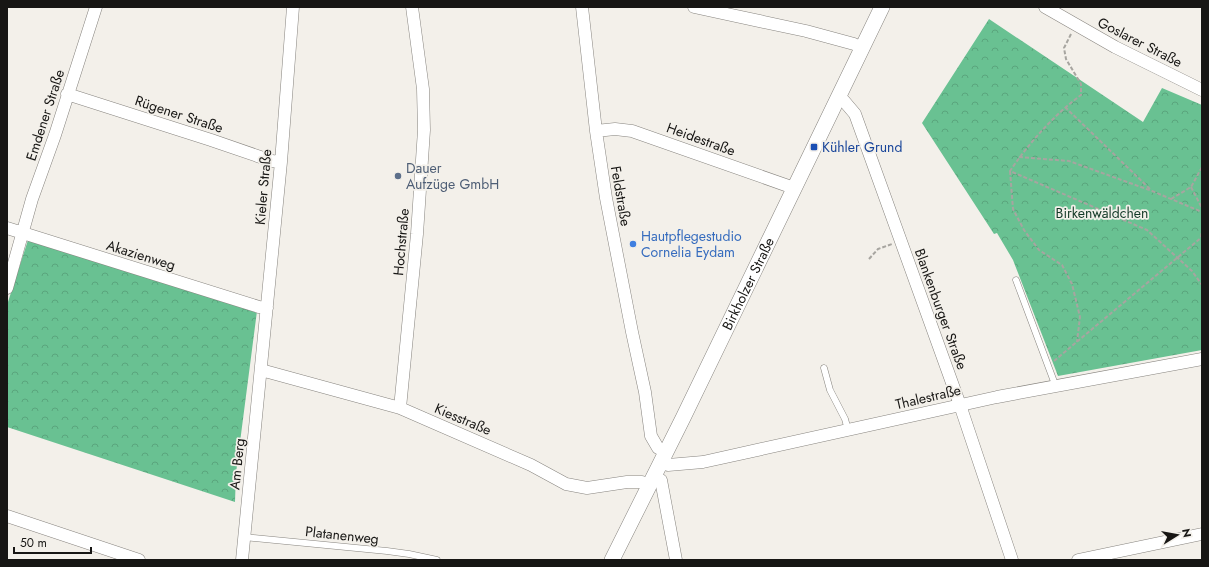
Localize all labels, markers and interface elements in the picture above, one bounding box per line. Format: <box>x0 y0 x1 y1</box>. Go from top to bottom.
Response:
street label: Goslarer Straße <box>1094 12 1186 72</box>
street label: Emdener Straße <box>21 67 69 163</box>
street label: Rügener Straße <box>132 90 226 138</box>
street label: Heidestraße <box>664 117 738 161</box>
place label: Kühler Grund <box>822 137 902 157</box>
marker: Kühler Grund <box>809 142 819 152</box>
street label: Kieler Straße <box>250 148 276 226</box>
place label: Dauer Aufzüge GmbH <box>406 158 499 194</box>
street label: Feldstraße <box>606 164 636 228</box>
marker: Dauer Aufzüge GmbH <box>393 171 403 181</box>
park label: Birkenwäldchen <box>1056 203 1148 223</box>
street label: Hochstraße <box>388 208 414 276</box>
place label: Hautpflegestudio Cornelia Eydam <box>641 226 742 262</box>
street label: Birkholzer Straße <box>717 234 779 333</box>
street label: Akazienweg <box>104 235 178 275</box>
marker: Hautpflegestudio Cornelia Eydam <box>628 239 638 249</box>
street label: Blankenburger Straße <box>910 246 972 372</box>
street label: Thalestraße <box>893 380 963 414</box>
street label: Kiesstraße <box>431 398 495 440</box>
street label: Am Berg <box>224 437 250 491</box>
north arrow <box>1157 515 1197 555</box>
street label: Platanenweg <box>304 521 380 549</box>
text: N <box>1178 527 1196 539</box>
scale bar <box>14 529 91 555</box>
text: 50 m <box>20 534 47 552</box>

